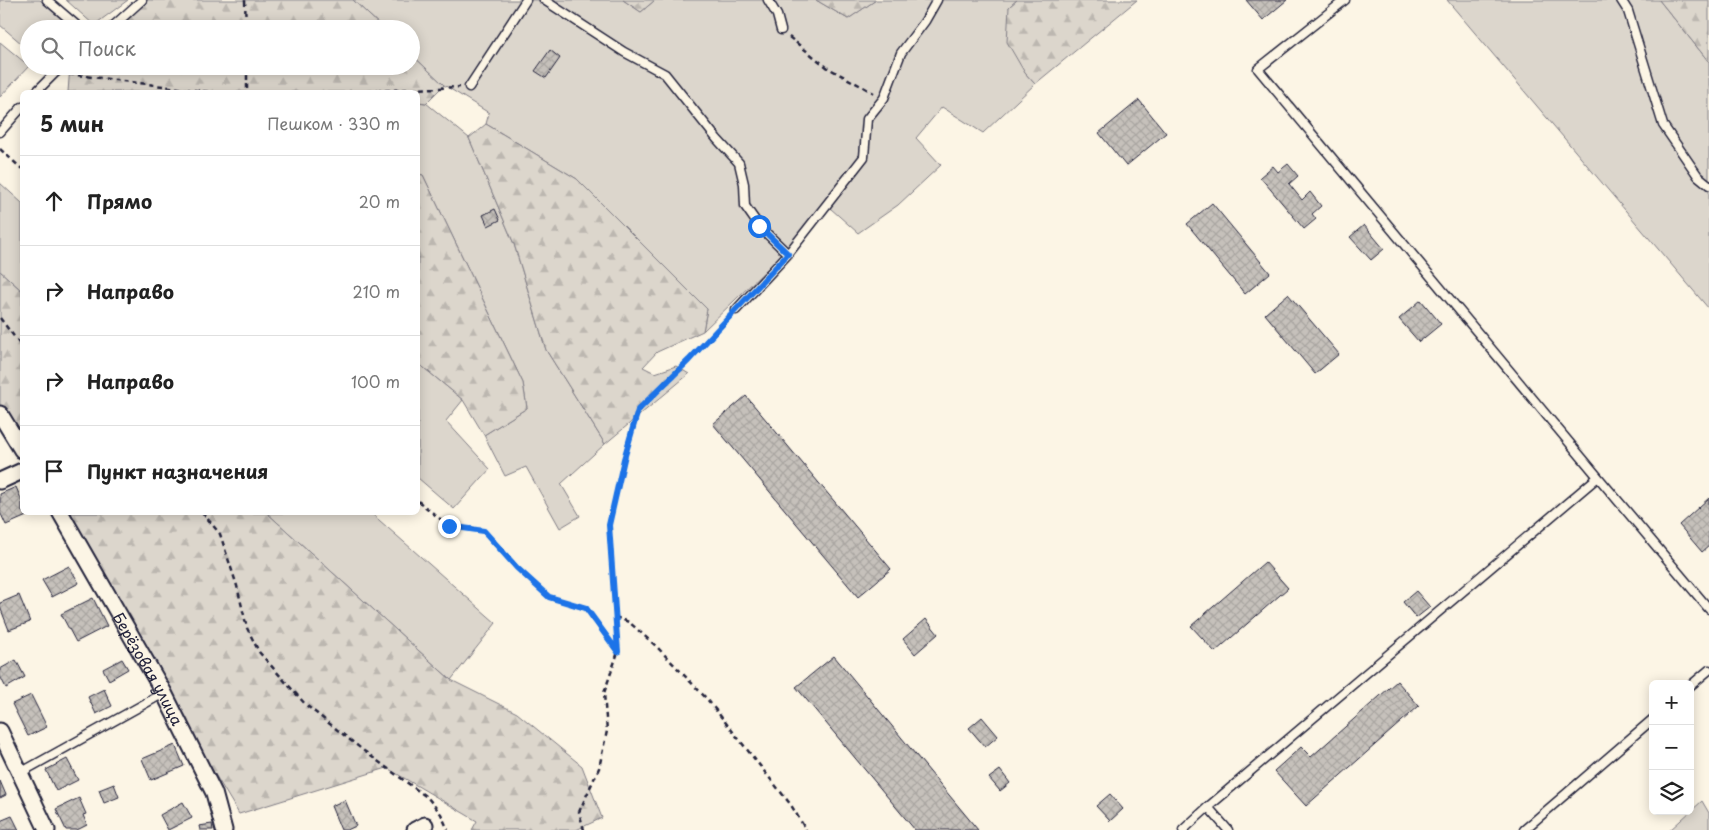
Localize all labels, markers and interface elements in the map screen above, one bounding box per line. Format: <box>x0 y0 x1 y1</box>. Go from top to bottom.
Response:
search box <box>20 20 420 75</box>
icon: search <box>38 34 66 62</box>
text: Поиск <box>78 34 136 62</box>
text: 5 мин <box>40 107 104 139</box>
text: Пешком · 330 m <box>267 111 400 135</box>
icon: ahead <box>40 187 68 215</box>
text: Прямо <box>87 187 152 215</box>
text: 20 m <box>359 189 400 213</box>
route start <box>748 215 771 238</box>
icon: right <box>40 277 68 305</box>
text: Направо <box>87 277 174 305</box>
text: 210 m <box>352 279 400 303</box>
icon: right <box>40 367 68 395</box>
text: Направо <box>87 367 174 395</box>
text: 100 m <box>351 369 400 393</box>
icon: arrive <box>40 457 68 485</box>
text: Пункт назначения <box>87 457 268 485</box>
route end <box>438 515 461 538</box>
street label: Берёзовая улица <box>108 608 190 729</box>
map controls <box>1649 680 1694 815</box>
button: + <box>1649 680 1694 725</box>
button: − <box>1649 725 1694 770</box>
button: layers <box>1649 770 1694 815</box>

